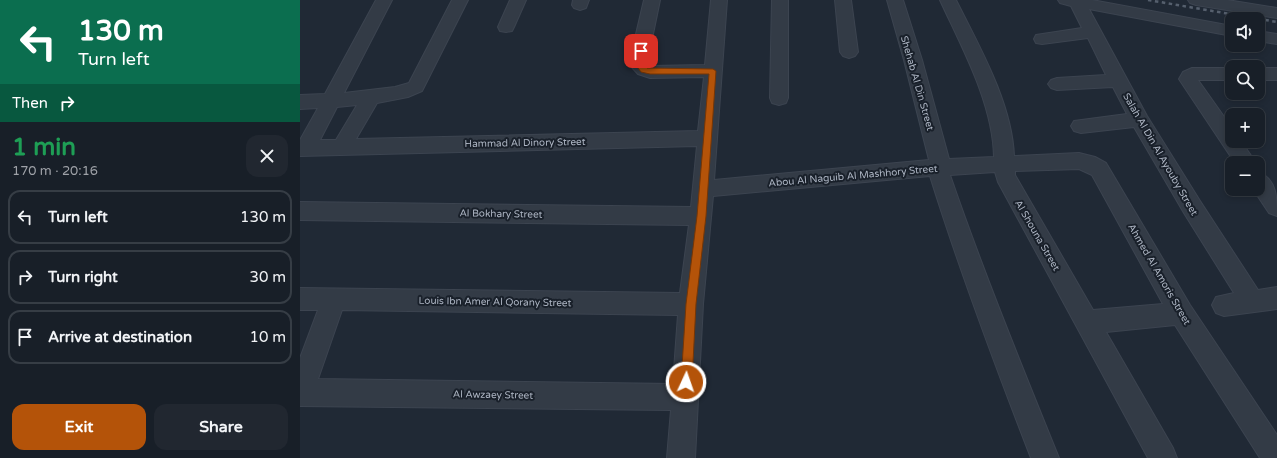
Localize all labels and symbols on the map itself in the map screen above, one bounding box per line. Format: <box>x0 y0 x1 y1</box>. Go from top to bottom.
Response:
pin <box>624 34 658 68</box>
street label: Shehab Al Din Street <box>898 34 936 132</box>
street label: Salah Al Din Al Ayouby Street <box>1120 91 1200 218</box>
street label: Hammad Al Dinory Street <box>464 136 586 150</box>
street label: Abou Al Naguib Al Mashhory Street <box>768 163 938 189</box>
street label: Al Shouna Street <box>1012 198 1062 273</box>
street label: Al Bokhary Street <box>459 207 543 221</box>
street label: Ahmed Al Amoris Street <box>1125 222 1193 327</box>
street label: Louis Ibn Amer Al Qorany Street <box>419 295 572 309</box>
position arrow <box>665 361 707 403</box>
street label: Al Awzaey Street <box>453 388 533 402</box>

